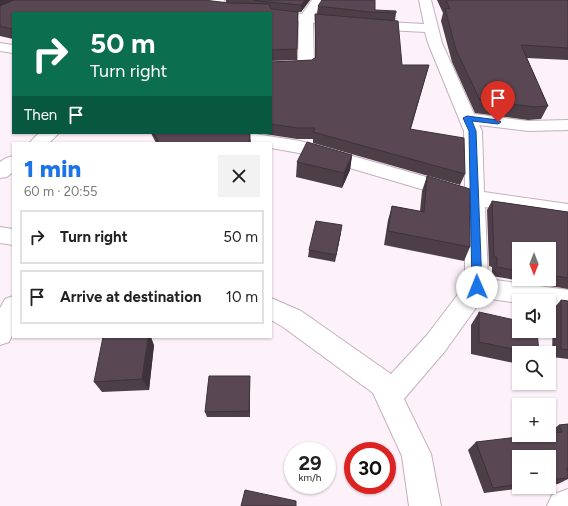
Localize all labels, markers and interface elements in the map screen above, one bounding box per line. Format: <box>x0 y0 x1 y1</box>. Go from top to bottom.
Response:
text: 50 m <box>90 26 156 60</box>
icon: right <box>24 28 76 80</box>
text: Turn right <box>90 60 167 82</box>
pin <box>481 81 515 122</box>
icon: arrive <box>487 87 509 109</box>
icon: arrive <box>65 104 87 126</box>
text: Then <box>24 106 57 124</box>
text: 1 min <box>24 154 81 183</box>
button: close <box>218 155 260 197</box>
text: 60 m · 20:55 <box>24 184 98 199</box>
icon: right <box>26 226 48 248</box>
text: Turn right <box>60 228 128 246</box>
text: 50 m <box>223 228 258 246</box>
north arrow <box>512 242 556 286</box>
map controls <box>512 242 556 494</box>
position arrow <box>456 266 498 308</box>
icon: arrive <box>26 286 48 308</box>
text: Arrive at destination <box>60 288 201 306</box>
text: 10 m <box>226 288 258 306</box>
button: sound <box>512 294 556 338</box>
button: search <box>512 346 556 390</box>
button: + <box>512 398 556 442</box>
speed limit sign: 30 <box>344 442 396 494</box>
button: − <box>512 450 556 494</box>
text: 29 <box>298 451 322 475</box>
text: km/h <box>299 471 321 484</box>

